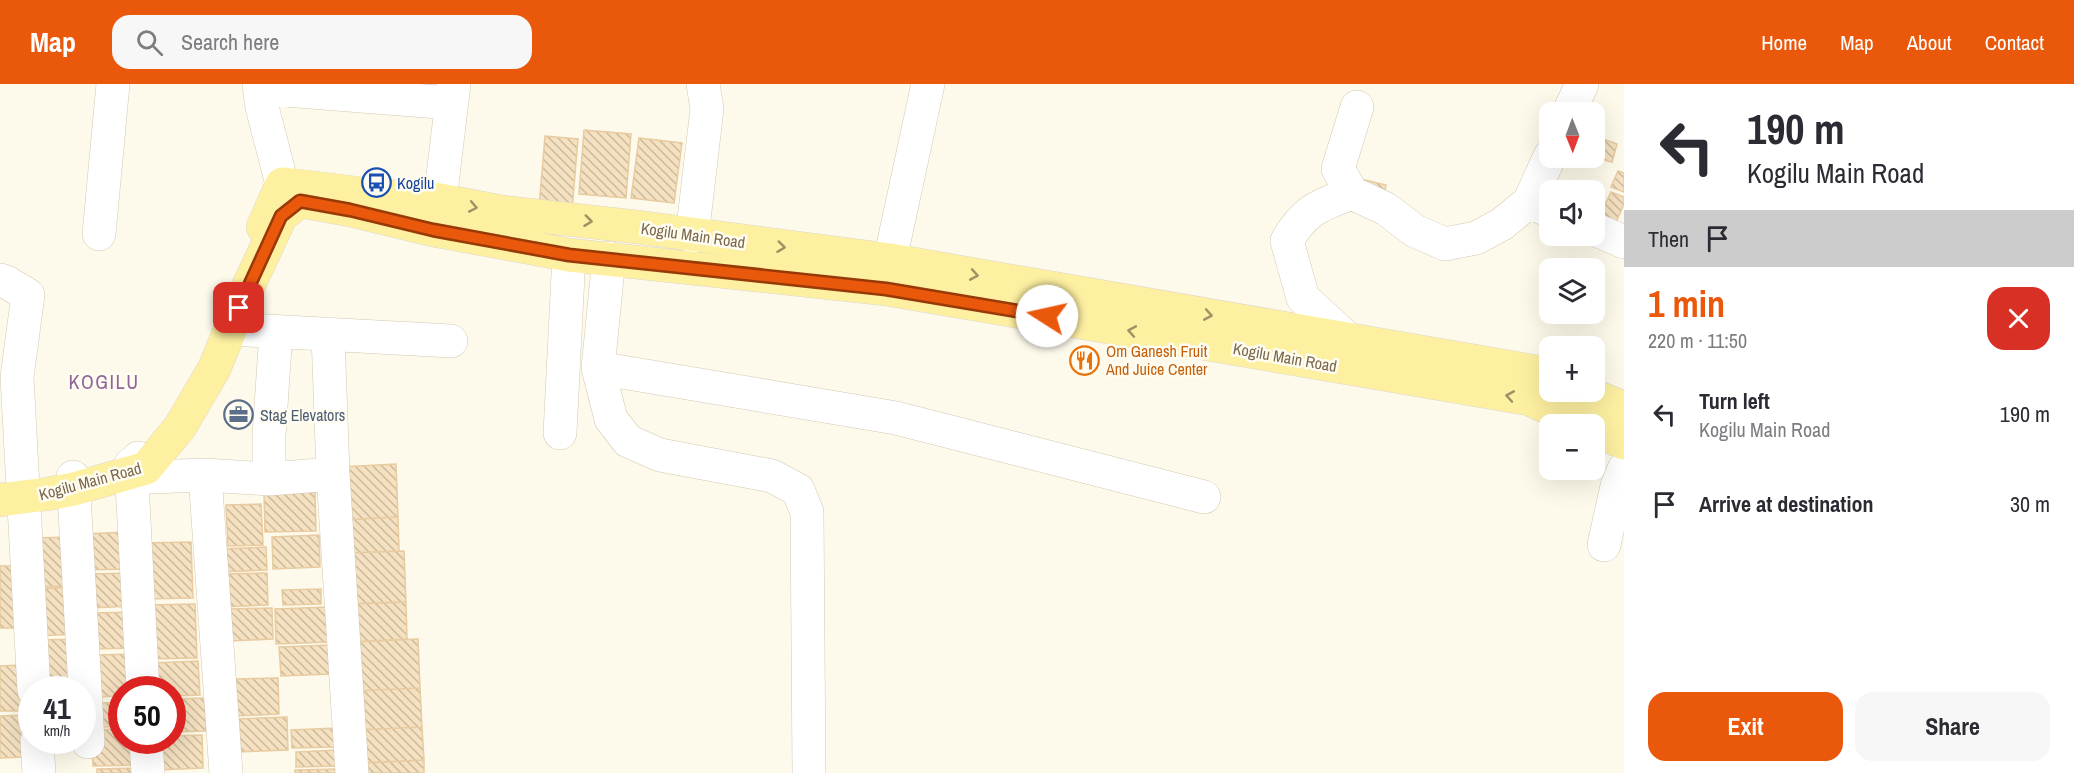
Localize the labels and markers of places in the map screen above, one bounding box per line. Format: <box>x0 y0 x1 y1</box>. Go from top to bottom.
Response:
bus stop icon: Kogilu <box>360 167 392 199</box>
place label: Kogilu <box>397 172 434 194</box>
pin <box>213 282 264 333</box>
place label: Om Ganesh Fruit And Juice Center <box>1105 340 1208 380</box>
restaurant icon: Om Ganesh Fruit And Juice Center <box>1069 344 1101 376</box>
office icon: Stag Elevators <box>223 399 255 431</box>
place label: Stag Elevators <box>260 404 345 426</box>

